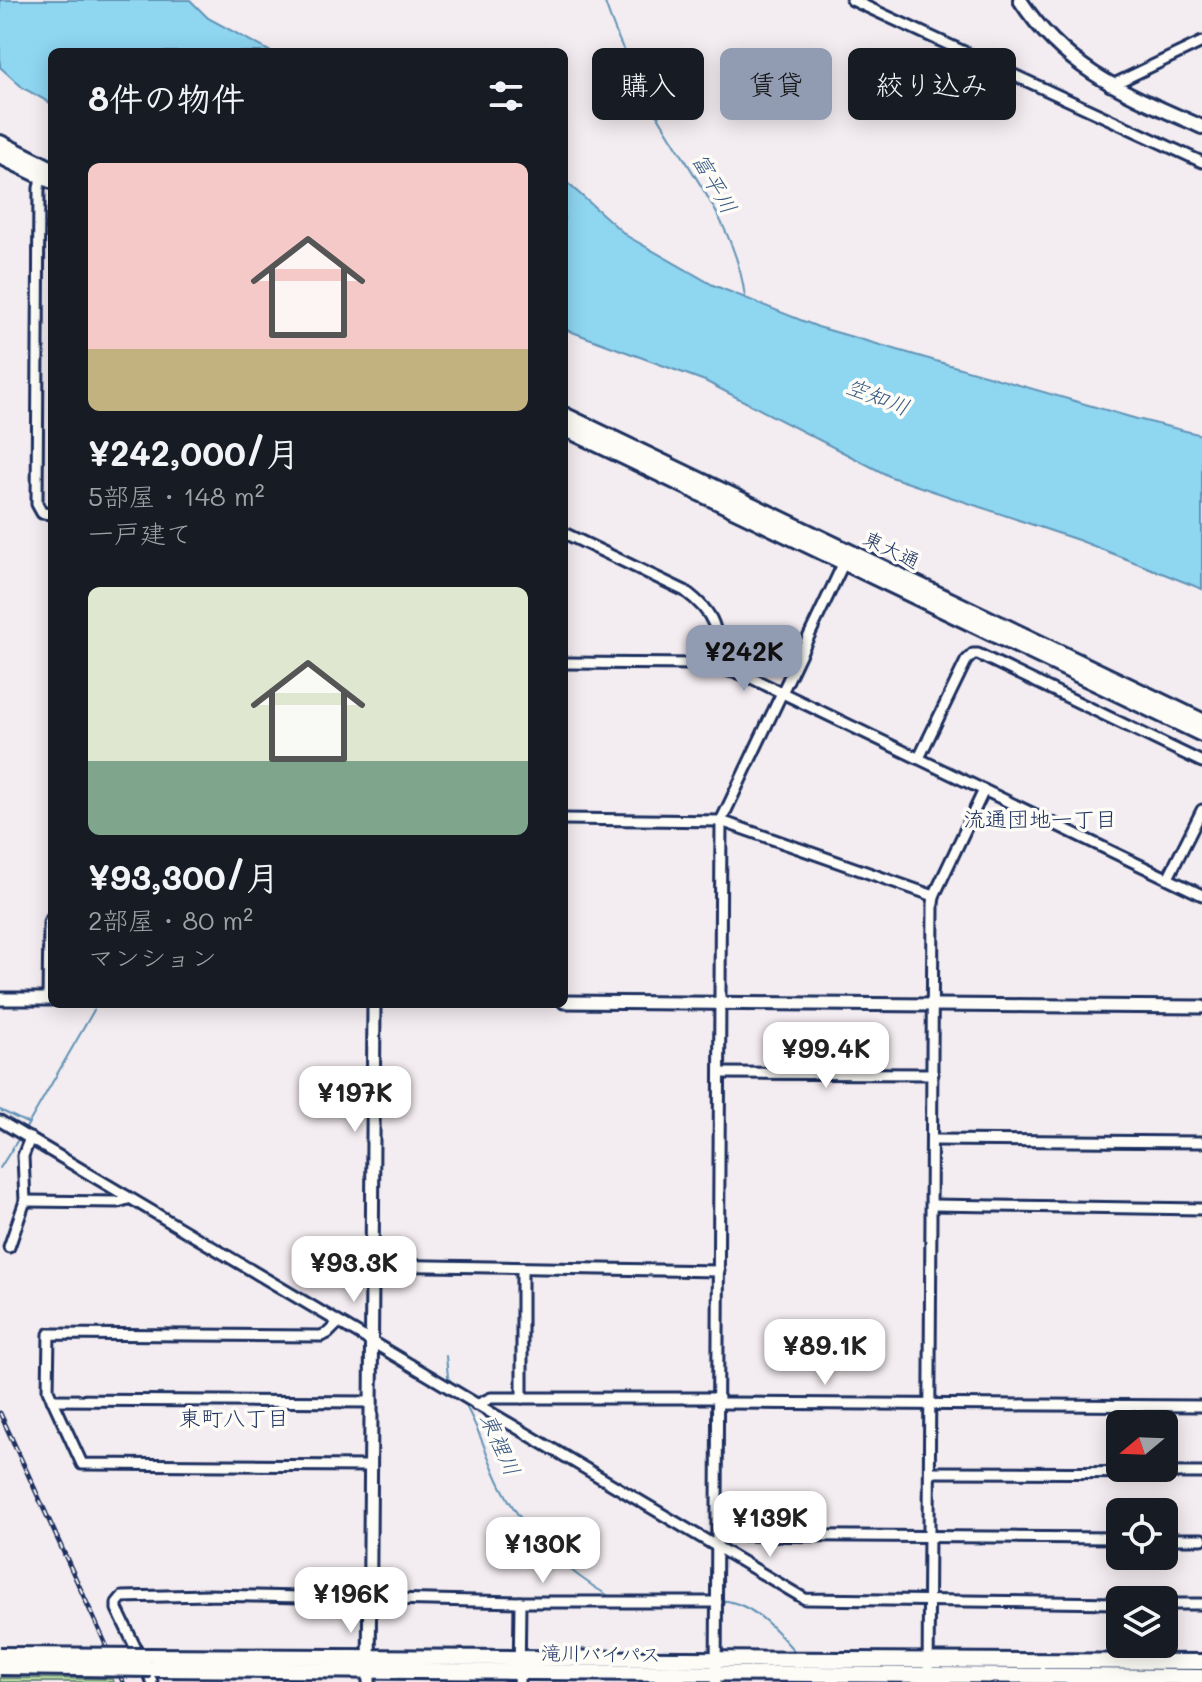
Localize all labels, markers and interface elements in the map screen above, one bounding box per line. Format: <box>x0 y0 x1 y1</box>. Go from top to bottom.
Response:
chip: 購入 <box>592 48 704 120</box>
chip: 賃貸 <box>720 48 832 120</box>
chip: 絞り込み <box>848 48 1016 120</box>
icon: filters <box>484 74 528 118</box>
text: 8件の物件 <box>88 75 245 120</box>
water label: 富平川 <box>686 147 744 219</box>
icon: home <box>236 215 380 359</box>
water label: 空知川 <box>842 371 914 421</box>
text: ¥242,000/月 <box>88 430 300 475</box>
text: 5部屋 · 148 m² <box>88 479 265 513</box>
text: 一戸建て <box>88 516 192 550</box>
street label: 東大通 <box>859 524 925 574</box>
pin: ¥242K <box>688 625 800 693</box>
text: ¥242K <box>704 634 784 668</box>
icon: home <box>236 639 380 783</box>
district label: 流通団地一丁目 <box>963 804 1117 833</box>
text: ¥93,300/月 <box>88 854 280 899</box>
text: 2部屋 · 80 m² <box>88 903 253 937</box>
text: マンション <box>88 940 217 974</box>
pin: ¥99.4K <box>761 1022 891 1090</box>
text: ¥99.4K <box>781 1031 871 1065</box>
pin: ¥197K <box>299 1066 411 1134</box>
text: ¥197K <box>317 1075 393 1109</box>
pin: ¥93.3K <box>289 1236 419 1304</box>
text: ¥93.3K <box>310 1245 398 1279</box>
pin: ¥89.1K <box>760 1319 890 1387</box>
text: ¥89.1K <box>782 1328 868 1362</box>
district label: 東町八丁目 <box>179 1403 289 1432</box>
water label: 東裡川 <box>474 1408 528 1480</box>
north arrow <box>1106 1410 1178 1482</box>
map controls <box>1106 1410 1178 1658</box>
pin: ¥139K <box>714 1491 826 1559</box>
button: locate <box>1106 1498 1178 1570</box>
text: ¥139K <box>732 1500 808 1534</box>
pin: ¥130K <box>487 1517 599 1585</box>
text: ¥130K <box>504 1526 582 1560</box>
pin: ¥196K <box>295 1567 407 1635</box>
text: ¥196K <box>312 1576 390 1610</box>
button: layers <box>1106 1586 1178 1658</box>
street label: 滝川バイパス <box>541 1639 661 1667</box>

